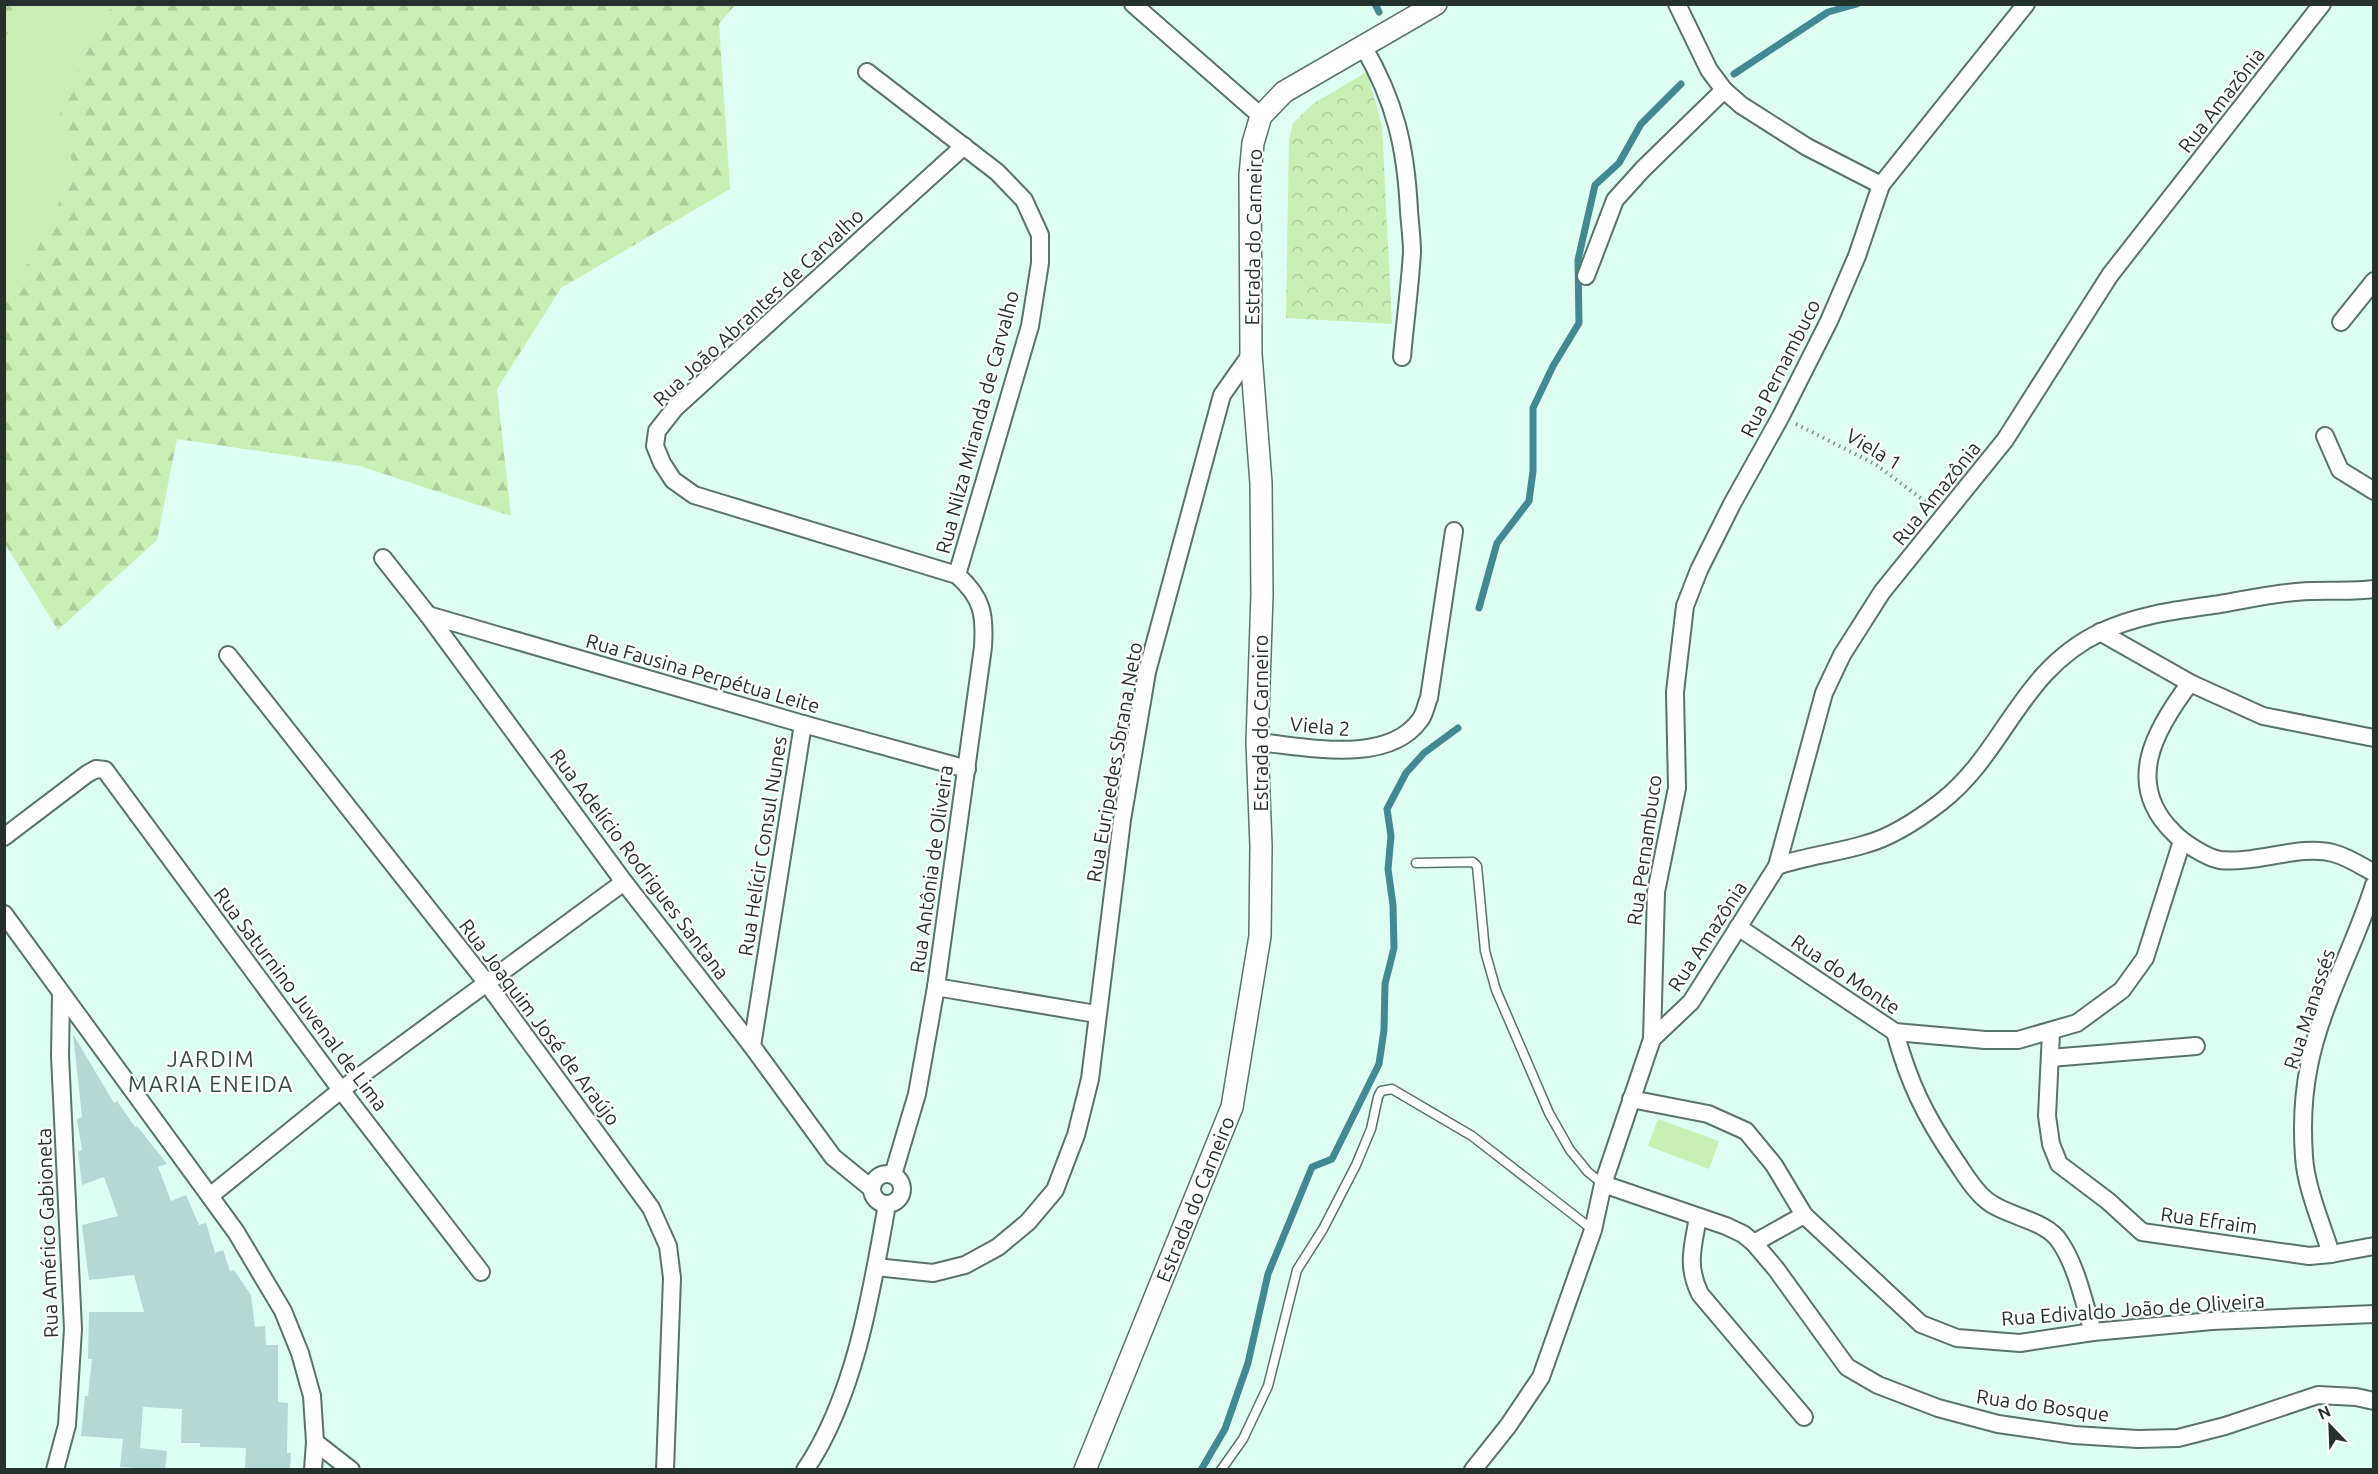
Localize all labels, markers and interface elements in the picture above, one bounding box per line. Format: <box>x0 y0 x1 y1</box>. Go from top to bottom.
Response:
street label: Rua Amazônia <box>2173 43 2269 157</box>
street label: Estrada do Carneiro <box>1240 148 1266 326</box>
street label: Rua João Abrantes de Carvalho <box>648 203 868 411</box>
street label: Rua Nilza Miranda de Carvalho <box>931 288 1023 556</box>
street label: Rua Pernambuco <box>1735 295 1825 441</box>
street label: Viela 1 <box>1842 424 1906 474</box>
street label: Rua Amazônia <box>1887 437 1985 549</box>
street label: Rua Fausina Perpétua Leite <box>584 629 822 717</box>
street label: Estrada do Carneiro <box>1249 635 1272 811</box>
street label: Rua Euripedes Sbrana Neto <box>1082 640 1146 884</box>
street label: Viela 2 <box>1289 712 1351 740</box>
street label: Rua Helícir Consul Nunes <box>733 734 791 958</box>
street label: Rua Adelício Rodrigues Santana <box>546 744 734 984</box>
street label: Rua Antônia de Oliveira <box>905 763 957 975</box>
street label: Rua Pernambuco <box>1622 773 1666 927</box>
street label: Rua Amazônia <box>1663 877 1751 995</box>
street label: Rua Saturnino Juvenal de Lima <box>209 883 393 1115</box>
street label: Rua Joaquim José de Araújo <box>455 914 625 1130</box>
street label: Rua do Monte <box>1787 929 1905 1019</box>
street label: Rua Manassés <box>2279 946 2339 1072</box>
district label: JARDIM MARIA ENEIDA <box>128 1046 294 1096</box>
street label: Estrada do Carneiro <box>1151 1113 1239 1285</box>
street label: Rua Américo Gabioneta <box>32 1127 62 1339</box>
street label: Rua Efraim <box>2159 1202 2259 1238</box>
street label: Rua Edivaldo João de Oliveira <box>2001 1288 2265 1330</box>
street label: Rua do Bosque <box>1975 1384 2111 1426</box>
north arrow <box>2300 1396 2360 1456</box>
text: N <box>2315 1402 2333 1423</box>

